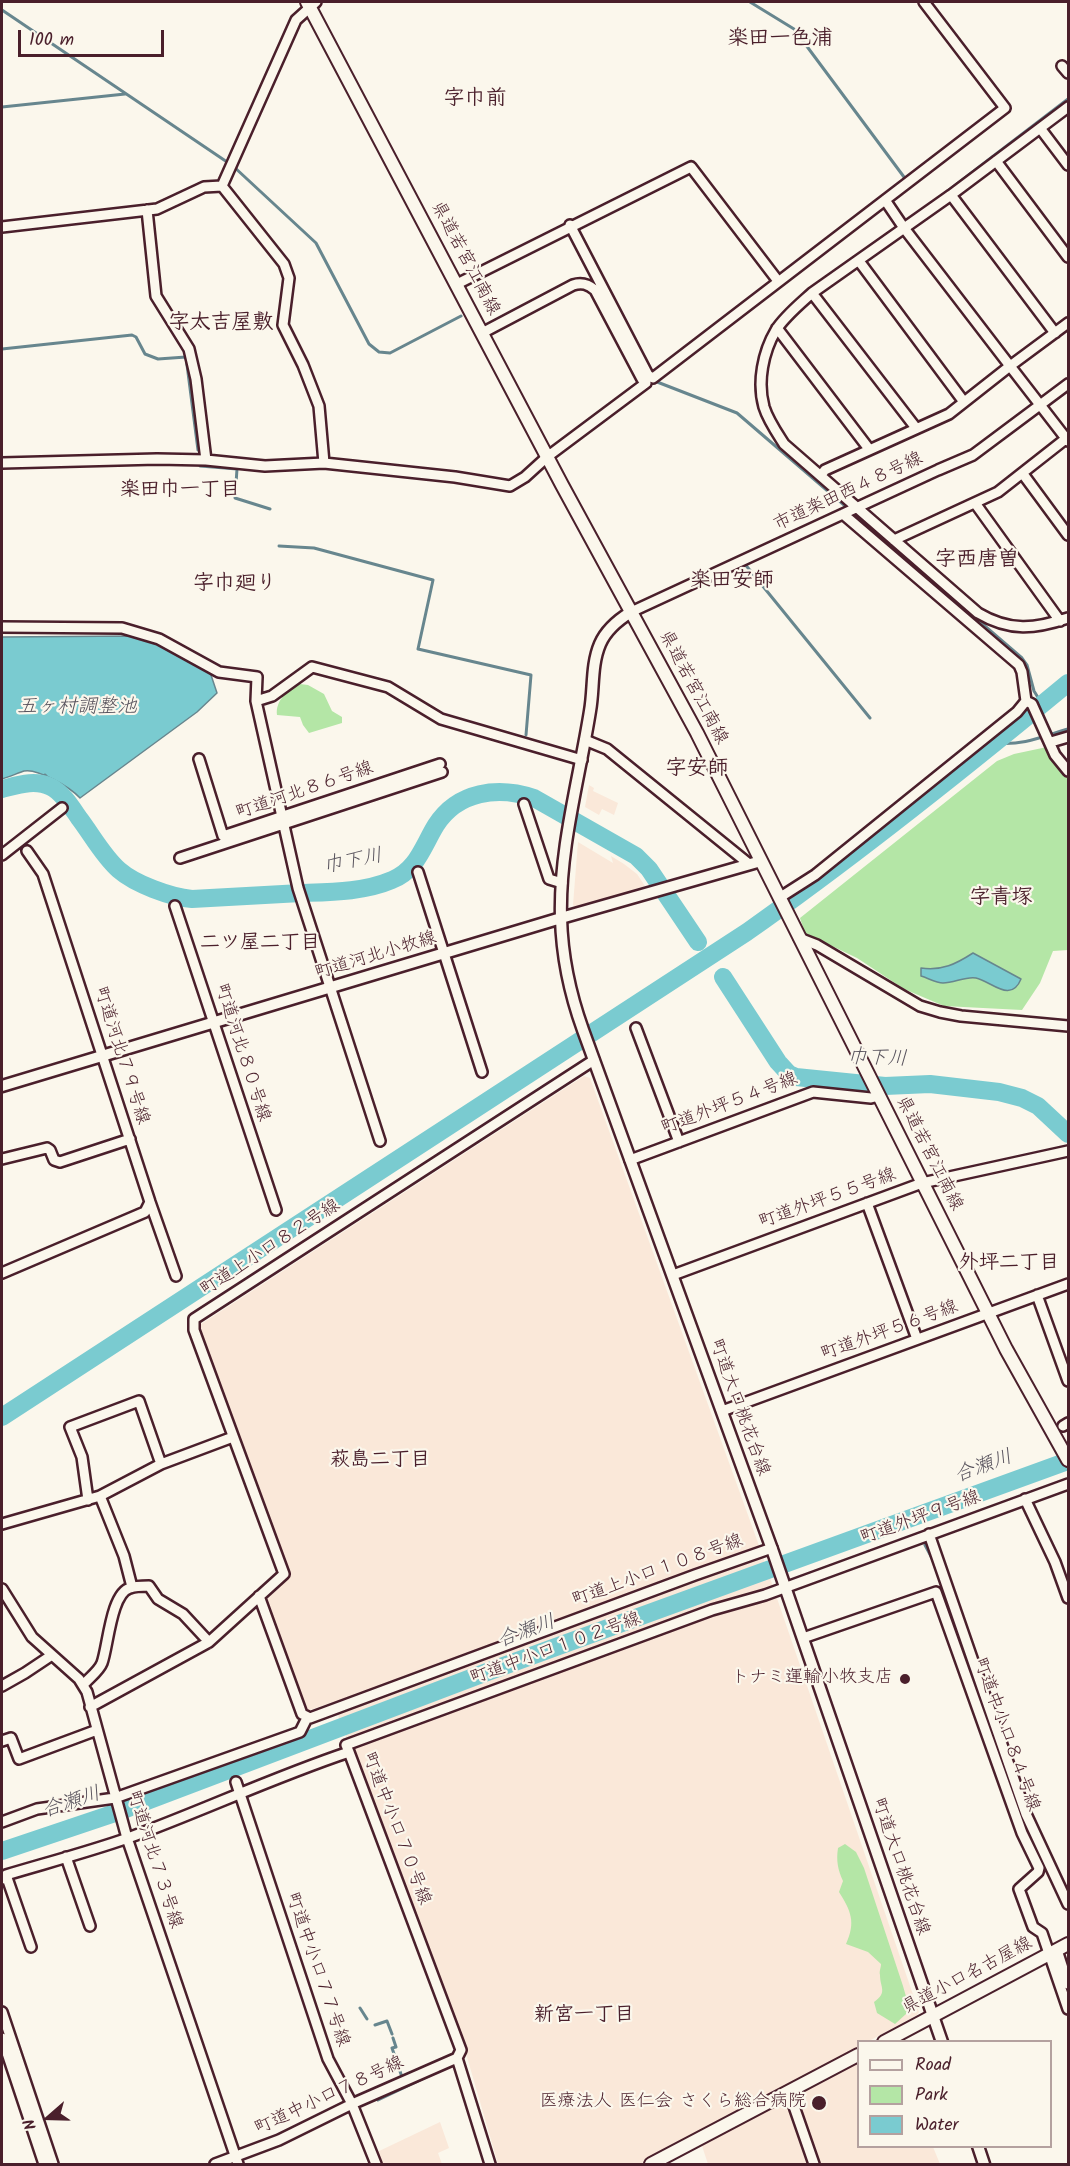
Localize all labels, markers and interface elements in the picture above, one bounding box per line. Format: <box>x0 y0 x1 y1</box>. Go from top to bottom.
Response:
scale bar <box>21 18 166 56</box>
text: 100 m <box>29 26 74 55</box>
district label: 楽田一色浦 <box>728 27 832 53</box>
district label: 字巾前 <box>444 87 506 113</box>
street label: 県道若宮江南線 <box>425 198 503 320</box>
district label: 字太吉屋敷 <box>169 311 273 337</box>
street label: 市道楽田西４８号線 <box>771 449 927 537</box>
district label: 楽田巾一丁目 <box>120 480 240 504</box>
district label: 字西唐曽 <box>935 548 1019 574</box>
district label: 楽田安師 <box>690 569 774 595</box>
district label: 字巾廻り <box>193 572 277 598</box>
street label: 県道若宮江南線 <box>653 627 731 749</box>
water label: 五ヶ村調整池 <box>17 697 137 721</box>
district label: 字安師 <box>666 757 728 783</box>
street label: 町道河北８６号線 <box>233 758 377 826</box>
water label: 巾下川 <box>321 845 385 881</box>
district label: 字青塚 <box>970 886 1032 912</box>
street label: 町道河北小牧線 <box>313 928 439 986</box>
district label: 二ツ屋二丁目 <box>200 933 320 957</box>
street label: 町道河北８０号線 <box>208 981 274 1125</box>
street label: 町道河北７９号線 <box>87 984 153 1128</box>
water label: 巾下川 <box>847 1047 907 1073</box>
street label: 町道外坪５４号線 <box>659 1069 801 1141</box>
street label: 県道若宮江南線 <box>890 1093 966 1215</box>
street label: 町道外坪５５号線 <box>757 1165 899 1235</box>
street label: 町道上小口８２号線 <box>197 1196 345 1302</box>
district label: 外坪二丁目 <box>959 1253 1059 1277</box>
street label: 町道外坪５６号線 <box>819 1297 961 1367</box>
street label: 町道大口桃花台線 <box>703 1337 773 1479</box>
water label: 合瀬川 <box>952 1446 1016 1490</box>
district label: 萩島二丁目 <box>330 1450 430 1474</box>
street label: 町道外坪９号線 <box>858 1487 984 1551</box>
street label: 町道上小口１０８号線 <box>570 1531 746 1613</box>
street label: 町道中小口１０２号線 <box>468 1609 644 1691</box>
water label: 合瀬川 <box>495 1611 559 1655</box>
street label: 町道中小口８４号線 <box>967 1655 1043 1815</box>
place label: トナミ運輸小牧支店 <box>731 1668 893 1690</box>
marker: トナミ運輸小牧支店 <box>898 1672 912 1686</box>
street label: 町道中小口７０号線 <box>356 1750 434 1908</box>
water label: 合瀬川 <box>40 1783 104 1825</box>
street label: 町道河北７３号線 <box>120 1788 186 1932</box>
street label: 町道大口桃花台線 <box>865 1795 933 1939</box>
street label: 町道中小口７７号線 <box>279 1890 353 2050</box>
street label: 県道小口名古屋線 <box>899 1934 1037 2020</box>
district label: 新宮一丁目 <box>534 2005 634 2029</box>
legend <box>857 2040 1052 2148</box>
text: Road <box>915 2051 951 2080</box>
street label: 町道中小口７８号線 <box>252 2053 408 2141</box>
text: Park <box>915 2081 948 2110</box>
north arrow <box>18 2088 78 2148</box>
place label: 医療法人 医仁会 さくら総合病院 <box>540 2092 806 2114</box>
marker: 医療法人 医仁会 さくら総合病院 <box>810 2094 828 2112</box>
text: Water <box>915 2111 959 2140</box>
text: N <box>17 2115 44 2133</box>

